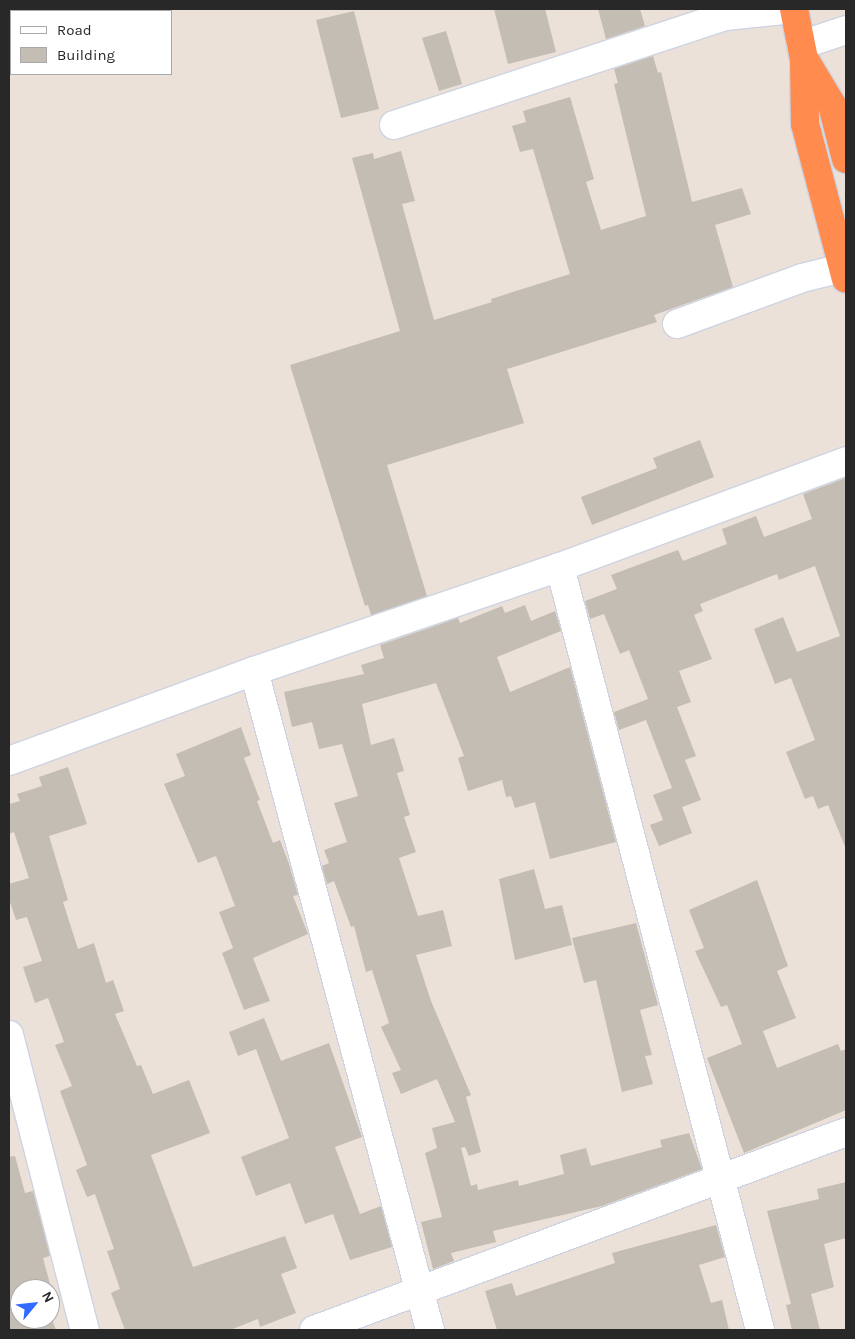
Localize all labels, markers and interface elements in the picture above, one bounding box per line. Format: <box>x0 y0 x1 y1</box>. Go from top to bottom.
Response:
legend <box>10 10 172 75</box>
text: Road <box>57 21 92 39</box>
text: Building <box>57 46 115 64</box>
north arrow <box>10 1279 60 1329</box>
text: N <box>38 1289 58 1306</box>

